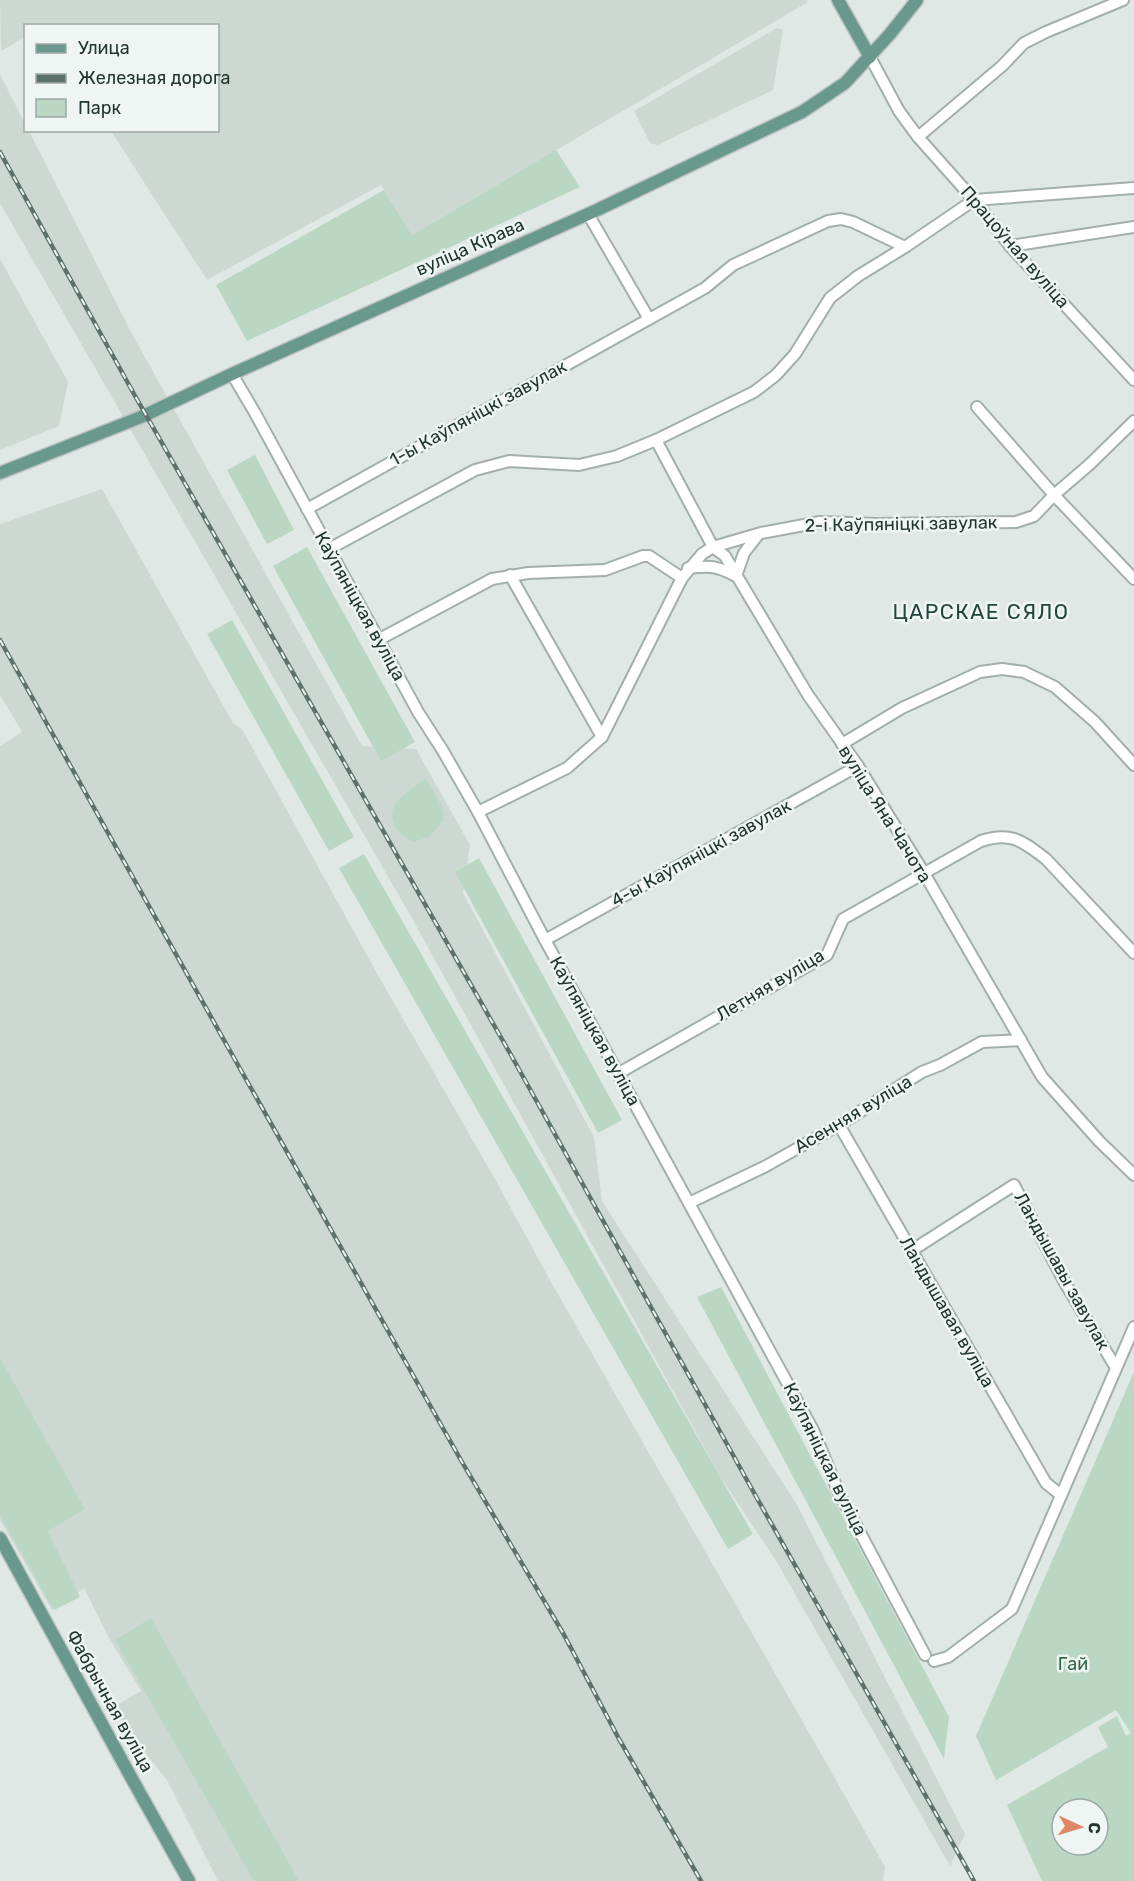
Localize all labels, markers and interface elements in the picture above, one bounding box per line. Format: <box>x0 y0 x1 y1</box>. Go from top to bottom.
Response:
legend <box>24 24 219 132</box>
text: Улица <box>78 37 130 59</box>
text: Железная дорога <box>78 67 231 89</box>
text: Парк <box>78 97 122 119</box>
street label: Працоўная вуліца <box>956 181 1074 313</box>
street label: вуліца Кірава <box>412 213 528 281</box>
street label: 1-ы Каўпяніцкі завулак <box>386 355 571 471</box>
street label: 2-і Каўпяніцкі завулак <box>804 511 998 537</box>
street label: Каўпяніцкая вуліца <box>310 528 410 684</box>
district label: ЦАРСКАЕ СЯЛО <box>892 599 1070 624</box>
street label: вуліца Яна Чачота <box>834 741 936 887</box>
street label: 4-ы Каўпяніцкі завулак <box>607 794 795 912</box>
street label: Летняя вуліца <box>712 944 828 1026</box>
street label: Каўпяніцкая вуліца <box>545 953 645 1109</box>
street label: Асенняя вуліца <box>790 1070 916 1158</box>
street label: Ландышавы завулак <box>1009 1188 1115 1354</box>
street label: Ландышавая вуліца <box>895 1233 999 1391</box>
street label: Каўпяніцкая вуліца <box>778 1379 872 1539</box>
street label: Фабрычная вуліца <box>62 1626 158 1776</box>
park label: Гай <box>1058 1653 1088 1675</box>
north arrow <box>1050 1797 1110 1857</box>
text: С <box>1085 1822 1104 1834</box>

